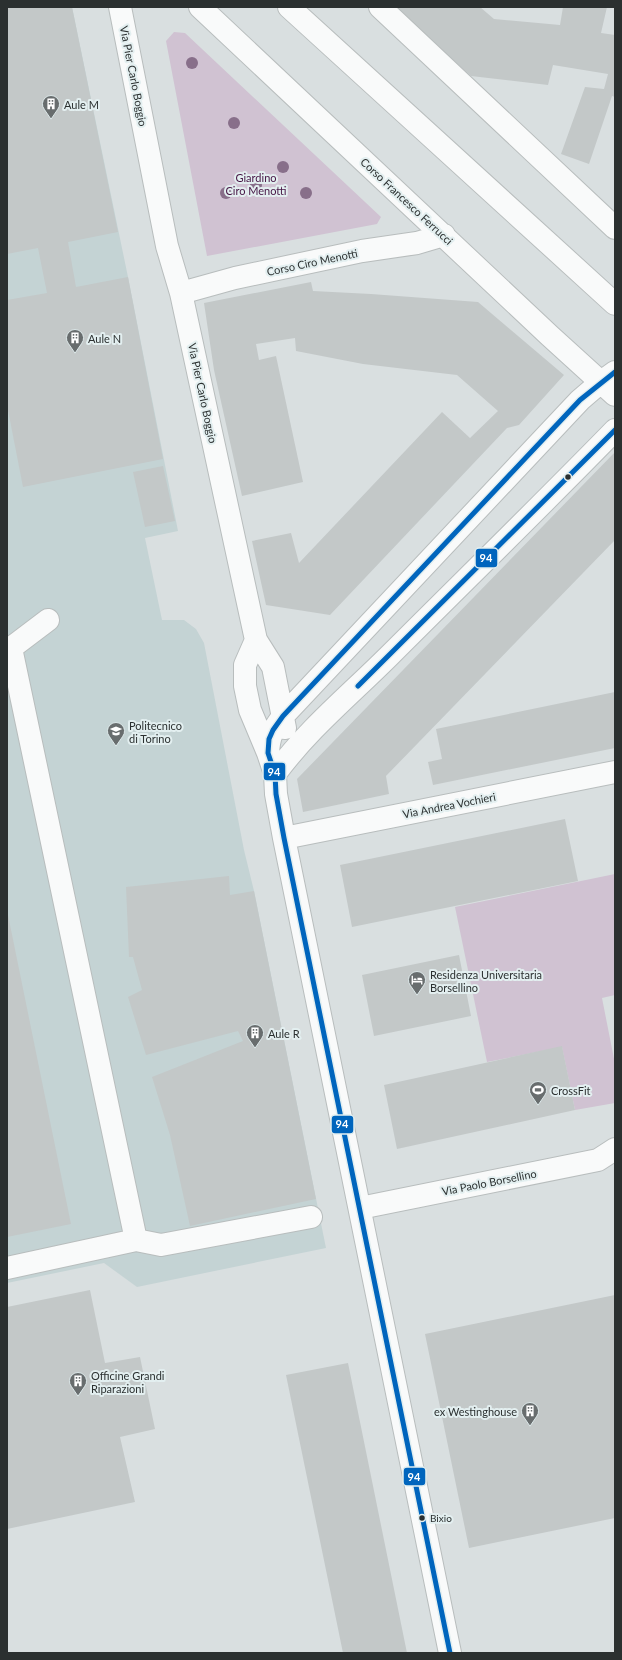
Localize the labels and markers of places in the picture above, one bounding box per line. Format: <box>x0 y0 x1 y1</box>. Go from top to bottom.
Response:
building icon: Aule M <box>41 94 61 119</box>
place label: Aule M <box>64 98 99 111</box>
building icon: Aule N <box>65 328 85 353</box>
place label: Aule N <box>88 332 121 345</box>
unlabelled marker <box>563 472 573 482</box>
place label: Politecnico di Torino <box>129 719 182 745</box>
school or university icon: Politecnico di Torino <box>106 721 126 746</box>
place label: Residenza Universitaria Borsellino <box>430 968 542 994</box>
hotel icon: Residenza Universitaria Borsellino <box>407 970 427 995</box>
building icon: Aule R <box>245 1023 265 1048</box>
place label: Aule R <box>268 1027 300 1040</box>
sports icon: CrossFit <box>528 1080 548 1105</box>
place label: CrossFit <box>551 1084 591 1097</box>
place label: Officine Grandi Riparazioni <box>91 1369 165 1395</box>
building icon: Officine Grandi Riparazioni <box>68 1371 88 1396</box>
building icon: ex Westinghouse <box>520 1401 540 1426</box>
place label: ex Westinghouse <box>434 1405 517 1418</box>
place label: Bixio <box>430 1512 452 1524</box>
marker: Bixio <box>417 1513 427 1523</box>

